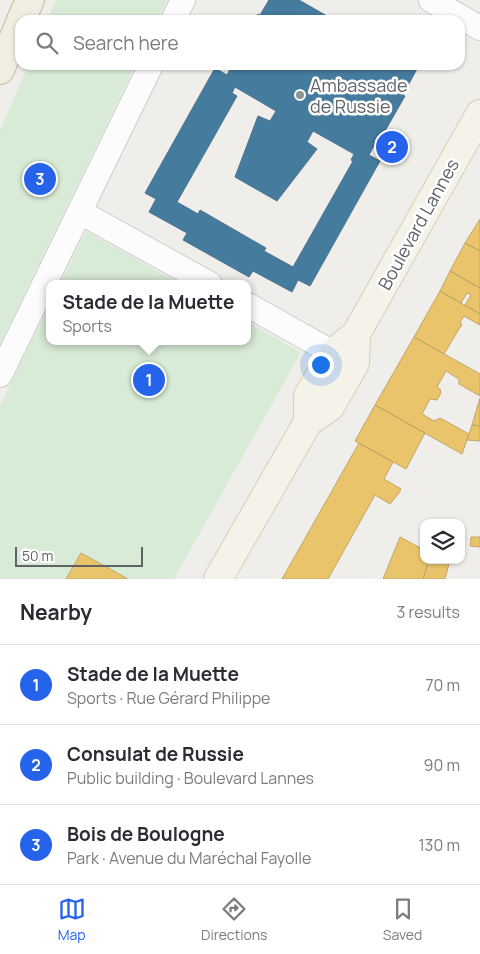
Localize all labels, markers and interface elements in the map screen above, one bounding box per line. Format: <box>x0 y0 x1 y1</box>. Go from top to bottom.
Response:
search box <box>15 15 465 70</box>
icon: search <box>33 29 61 57</box>
text: Search here <box>73 30 179 56</box>
place label: Ambassade de Russie <box>310 73 407 118</box>
marker: Ambassade de Russie <box>294 89 306 101</box>
pin: 2 <box>376 128 408 166</box>
street label: Boulevard Lannes <box>372 154 464 294</box>
pin: 3 <box>24 160 56 198</box>
popup <box>46 280 251 345</box>
text: Stade de la Muette <box>63 289 235 315</box>
text: Sports <box>63 315 112 337</box>
your location <box>308 352 334 378</box>
pin: 1 <box>133 361 165 399</box>
map controls <box>420 519 465 564</box>
button: layers <box>420 519 465 564</box>
scale bar <box>15 544 142 567</box>
text: 50 m <box>22 546 53 565</box>
text: Nearby <box>20 598 92 626</box>
text: 3 results <box>397 601 460 623</box>
text: Stade de la Muette <box>67 661 239 687</box>
text: 1 <box>32 674 40 696</box>
text: 70 m <box>425 674 460 696</box>
text: Sports · Rue Gérard Philippe <box>67 687 270 709</box>
text: Consulat de Russie <box>67 741 244 767</box>
text: 2 <box>31 754 41 776</box>
text: 90 m <box>424 754 460 776</box>
text: Public building · Boulevard Lannes <box>67 767 314 789</box>
text: Bois de Boulogne <box>67 821 225 847</box>
text: 3 <box>31 834 41 856</box>
text: 130 m <box>418 834 460 856</box>
text: Park · Avenue du Maréchal Fayolle <box>67 847 311 869</box>
tab: Map <box>58 895 86 944</box>
tab: Directions <box>201 895 267 944</box>
tab: Saved <box>383 895 422 944</box>

